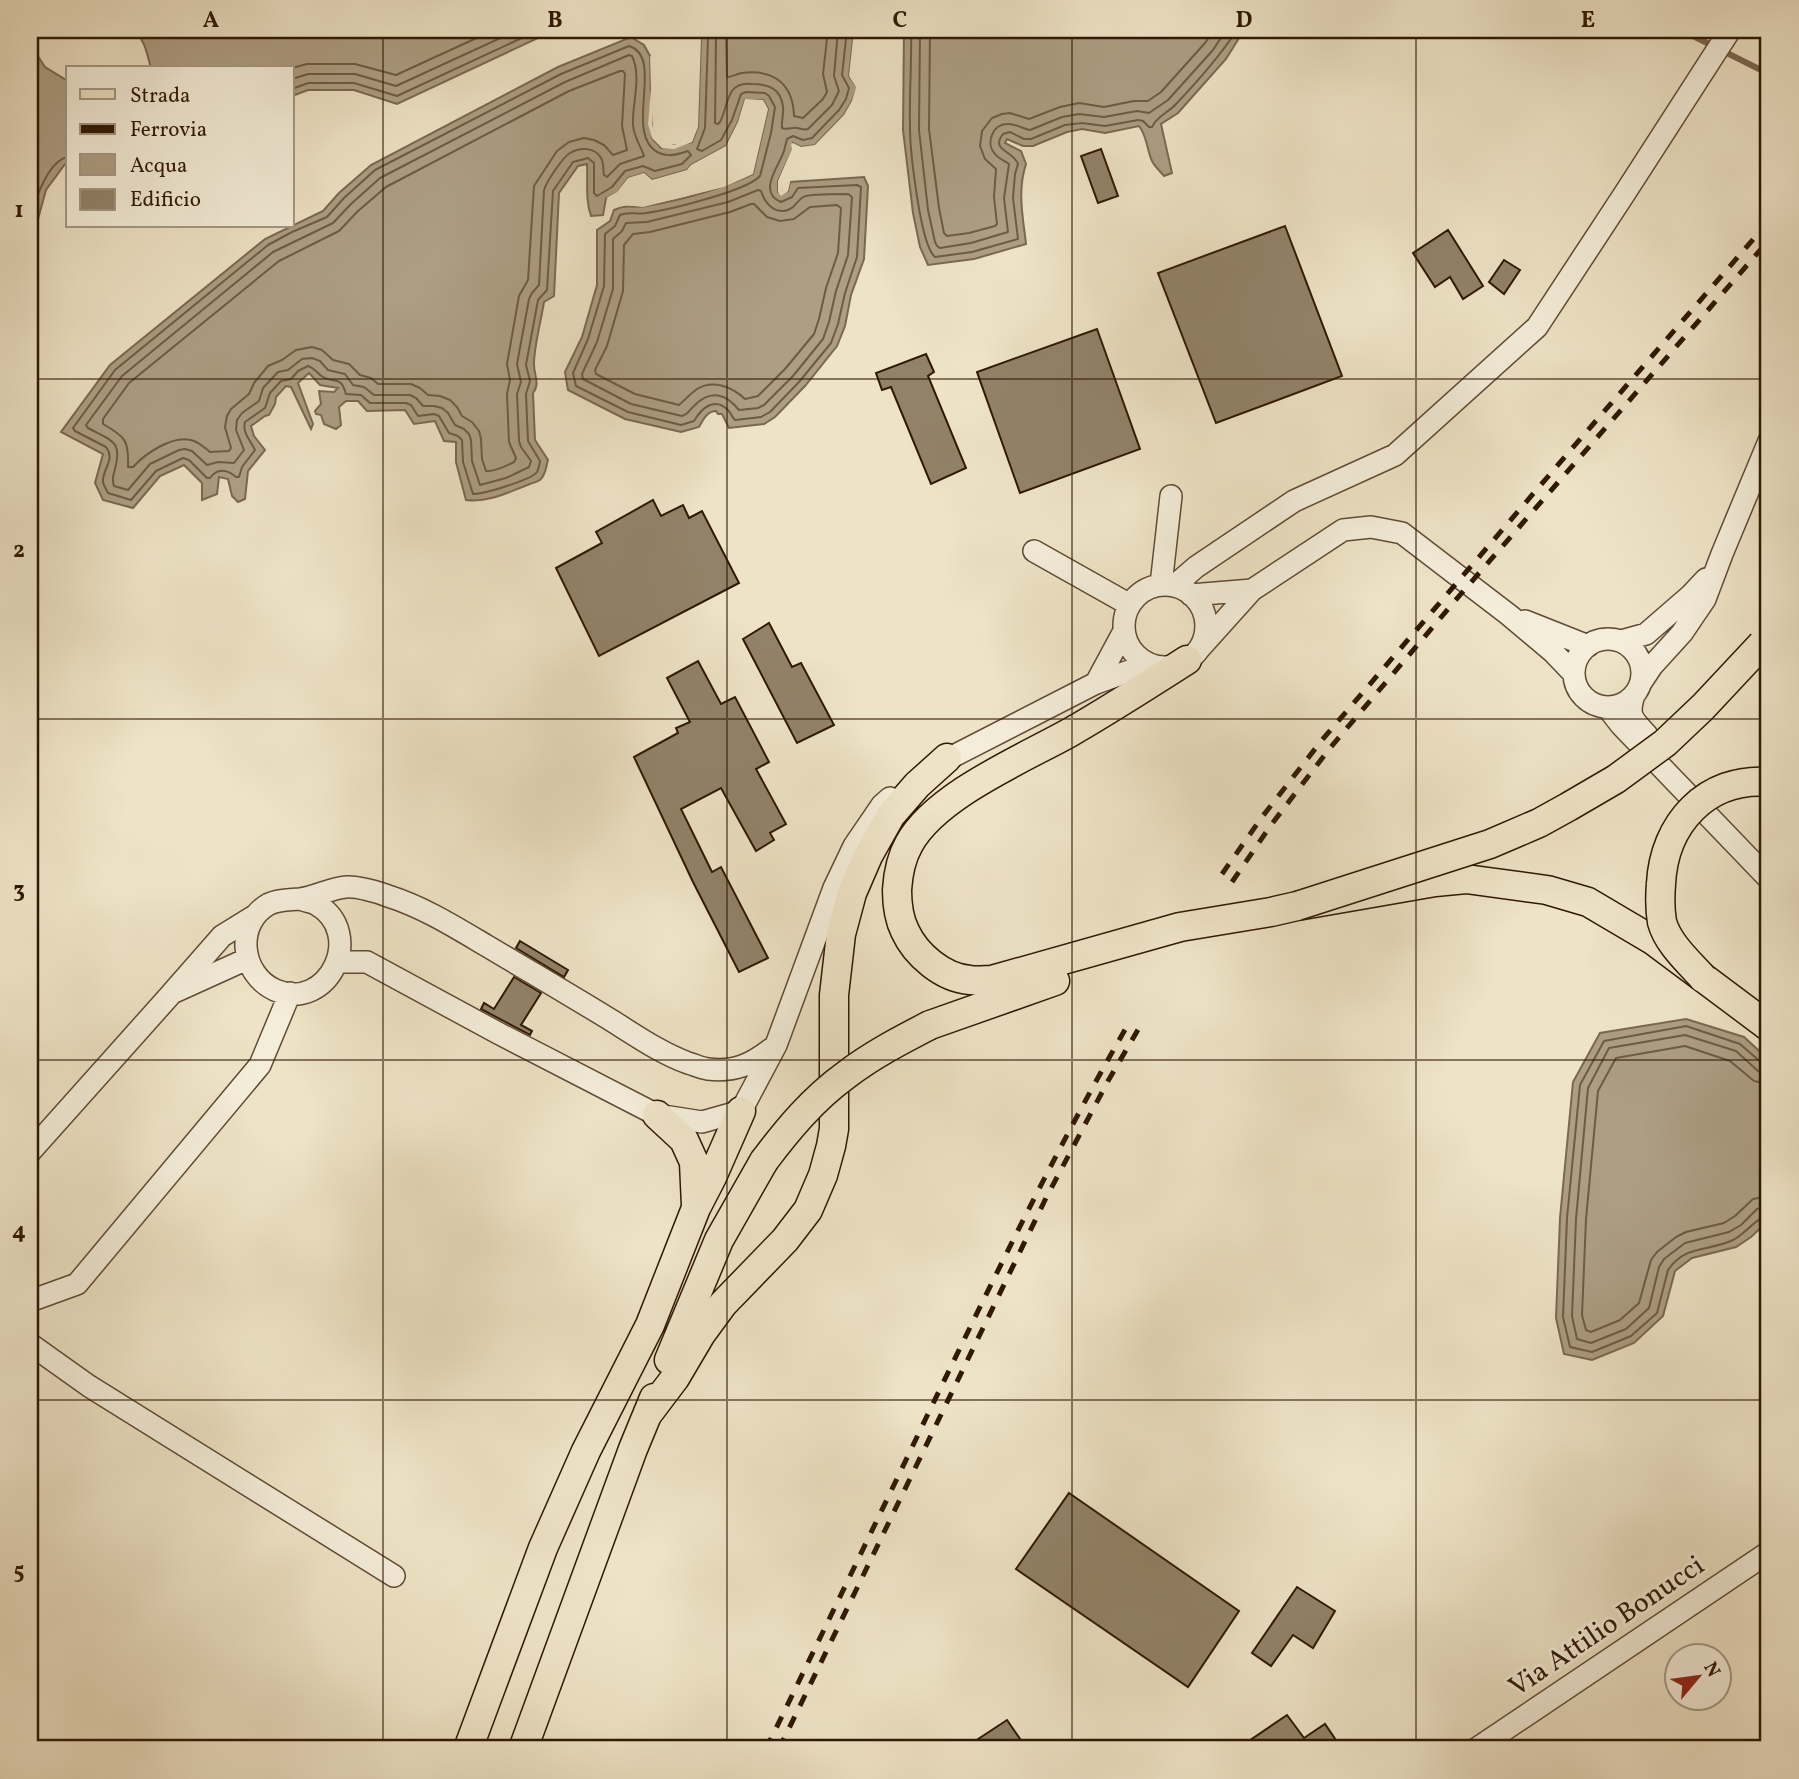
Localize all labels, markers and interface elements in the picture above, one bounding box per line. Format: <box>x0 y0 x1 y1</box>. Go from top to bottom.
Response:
text: A <box>203 5 219 37</box>
text: B <box>547 5 563 37</box>
text: C <box>893 5 907 37</box>
text: D <box>1236 5 1253 37</box>
text: E <box>1581 5 1595 37</box>
legend <box>66 66 294 228</box>
text: Strada <box>130 82 191 111</box>
text: Ferrovia <box>130 116 207 145</box>
text: Acqua <box>130 152 188 181</box>
text: Edificio <box>130 186 201 215</box>
text: 1 <box>14 195 24 227</box>
text: 2 <box>13 535 25 567</box>
text: 3 <box>13 875 25 907</box>
text: 4 <box>12 1216 26 1248</box>
street label: Via Attilio Bonucci <box>1501 1547 1713 1707</box>
text: 5 <box>13 1556 25 1588</box>
north arrow <box>1662 1642 1732 1712</box>
text: N <box>1696 1657 1726 1682</box>

